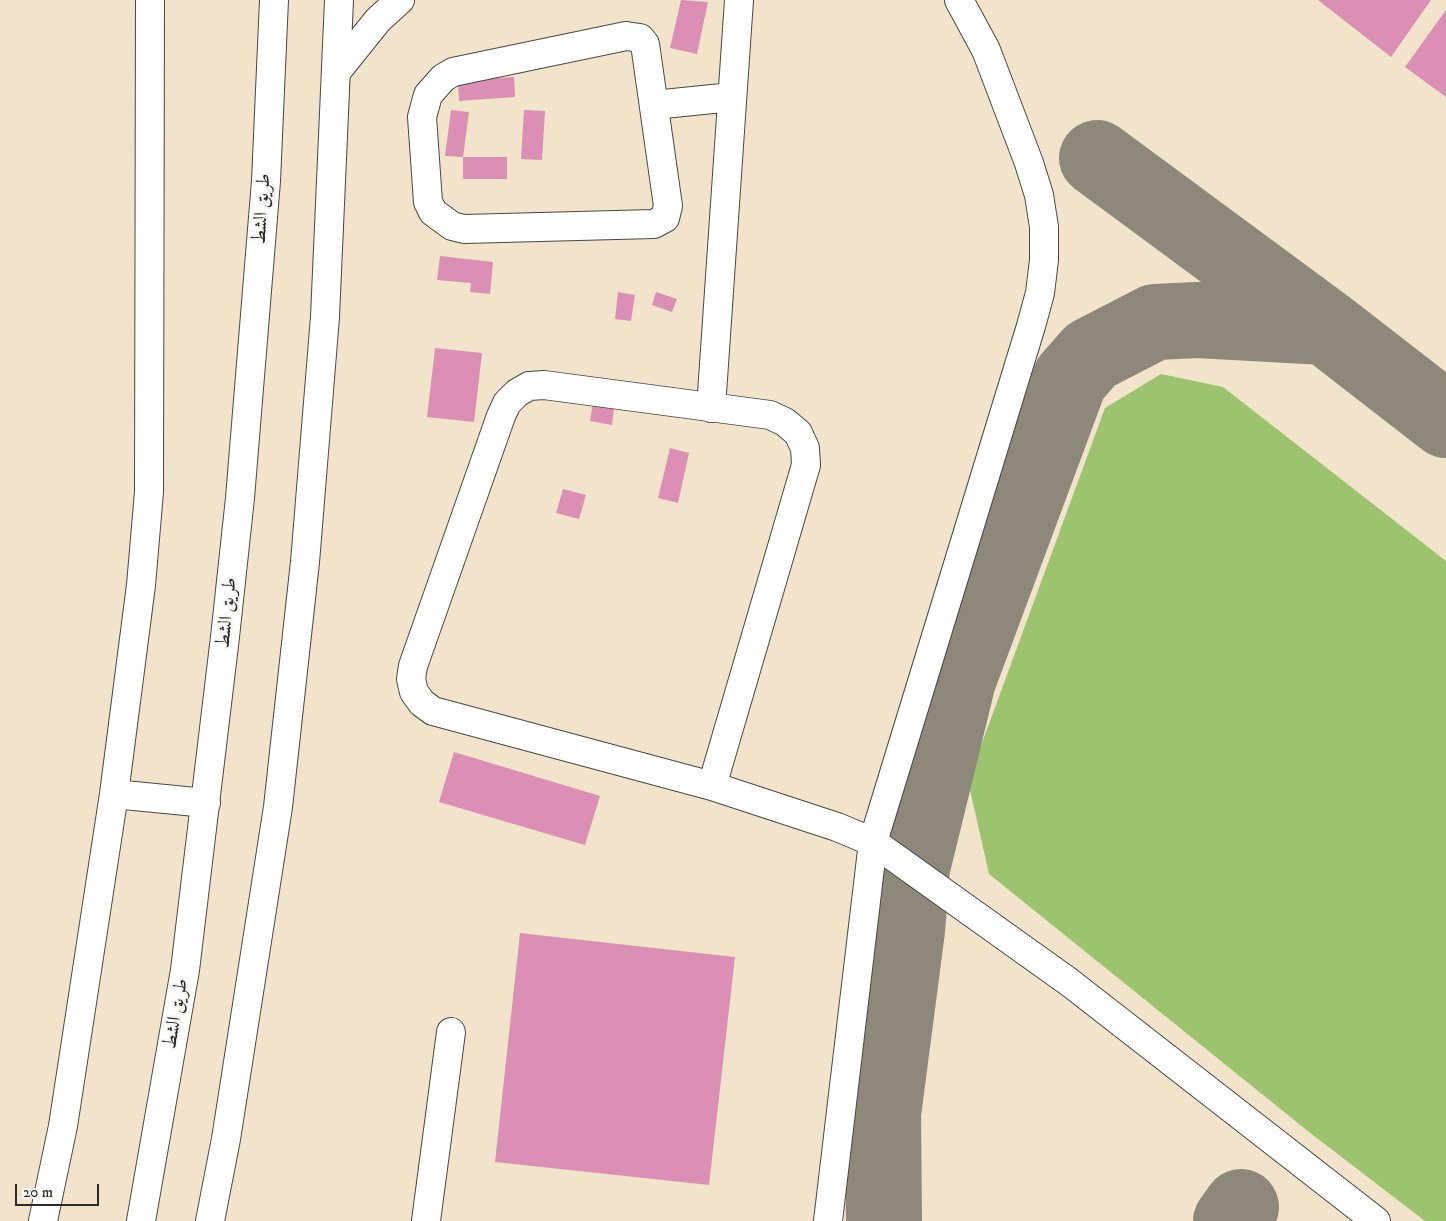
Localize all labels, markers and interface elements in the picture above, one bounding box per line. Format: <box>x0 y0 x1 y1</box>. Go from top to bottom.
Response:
street label: طريق الشط <box>249 173 277 245</box>
street label: طريق الشط <box>213 576 243 650</box>
street label: طريق الشط <box>160 977 194 1051</box>
scale bar <box>18 1174 101 1206</box>
text: 20 m <box>23 1183 53 1202</box>

